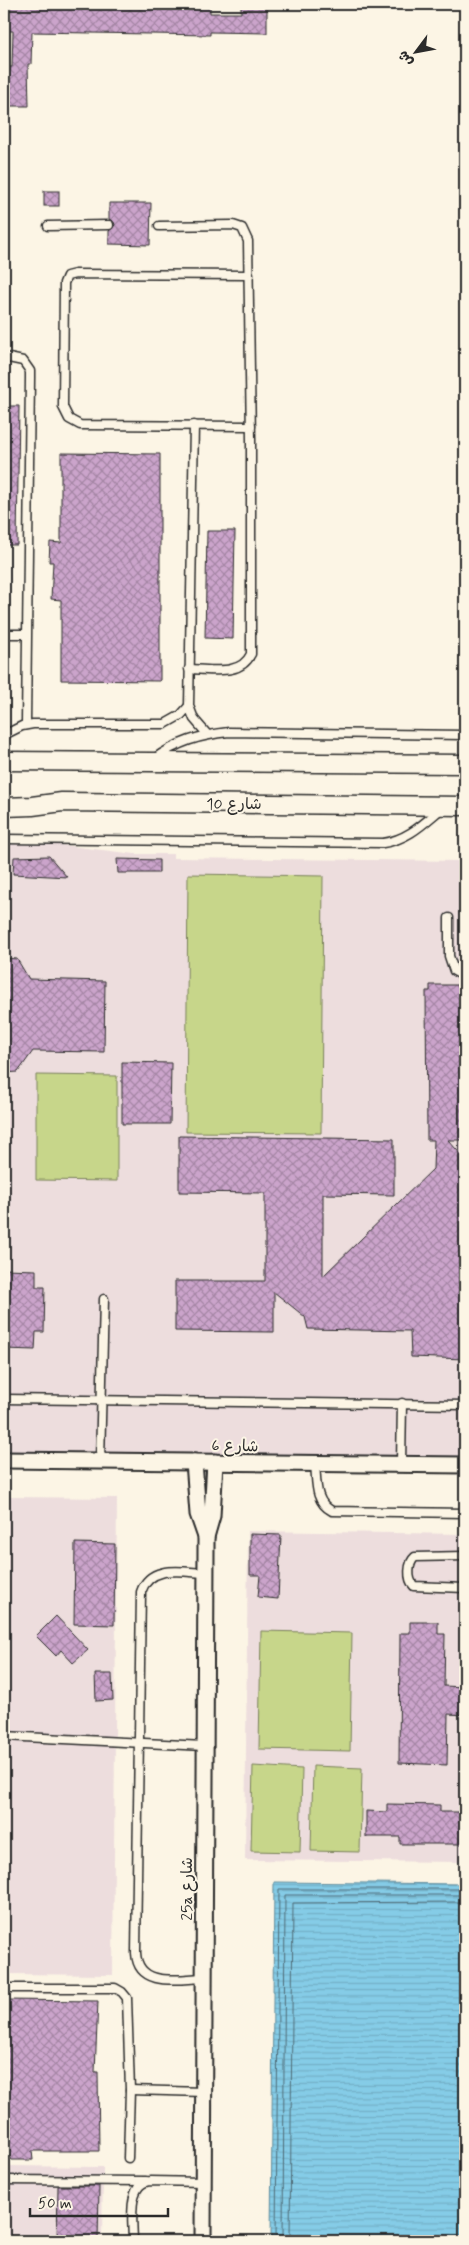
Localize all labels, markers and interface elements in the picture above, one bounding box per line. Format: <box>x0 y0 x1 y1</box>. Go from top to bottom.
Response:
north arrow <box>392 28 442 78</box>
text: ش <box>394 47 418 70</box>
street label: شارع 10 <box>206 794 262 815</box>
street label: شارع 6 <box>211 1436 259 1457</box>
street label: 25a شارع <box>177 1857 198 1921</box>
scale bar <box>30 2185 168 2217</box>
text: 50 m <box>38 2194 72 2214</box>

